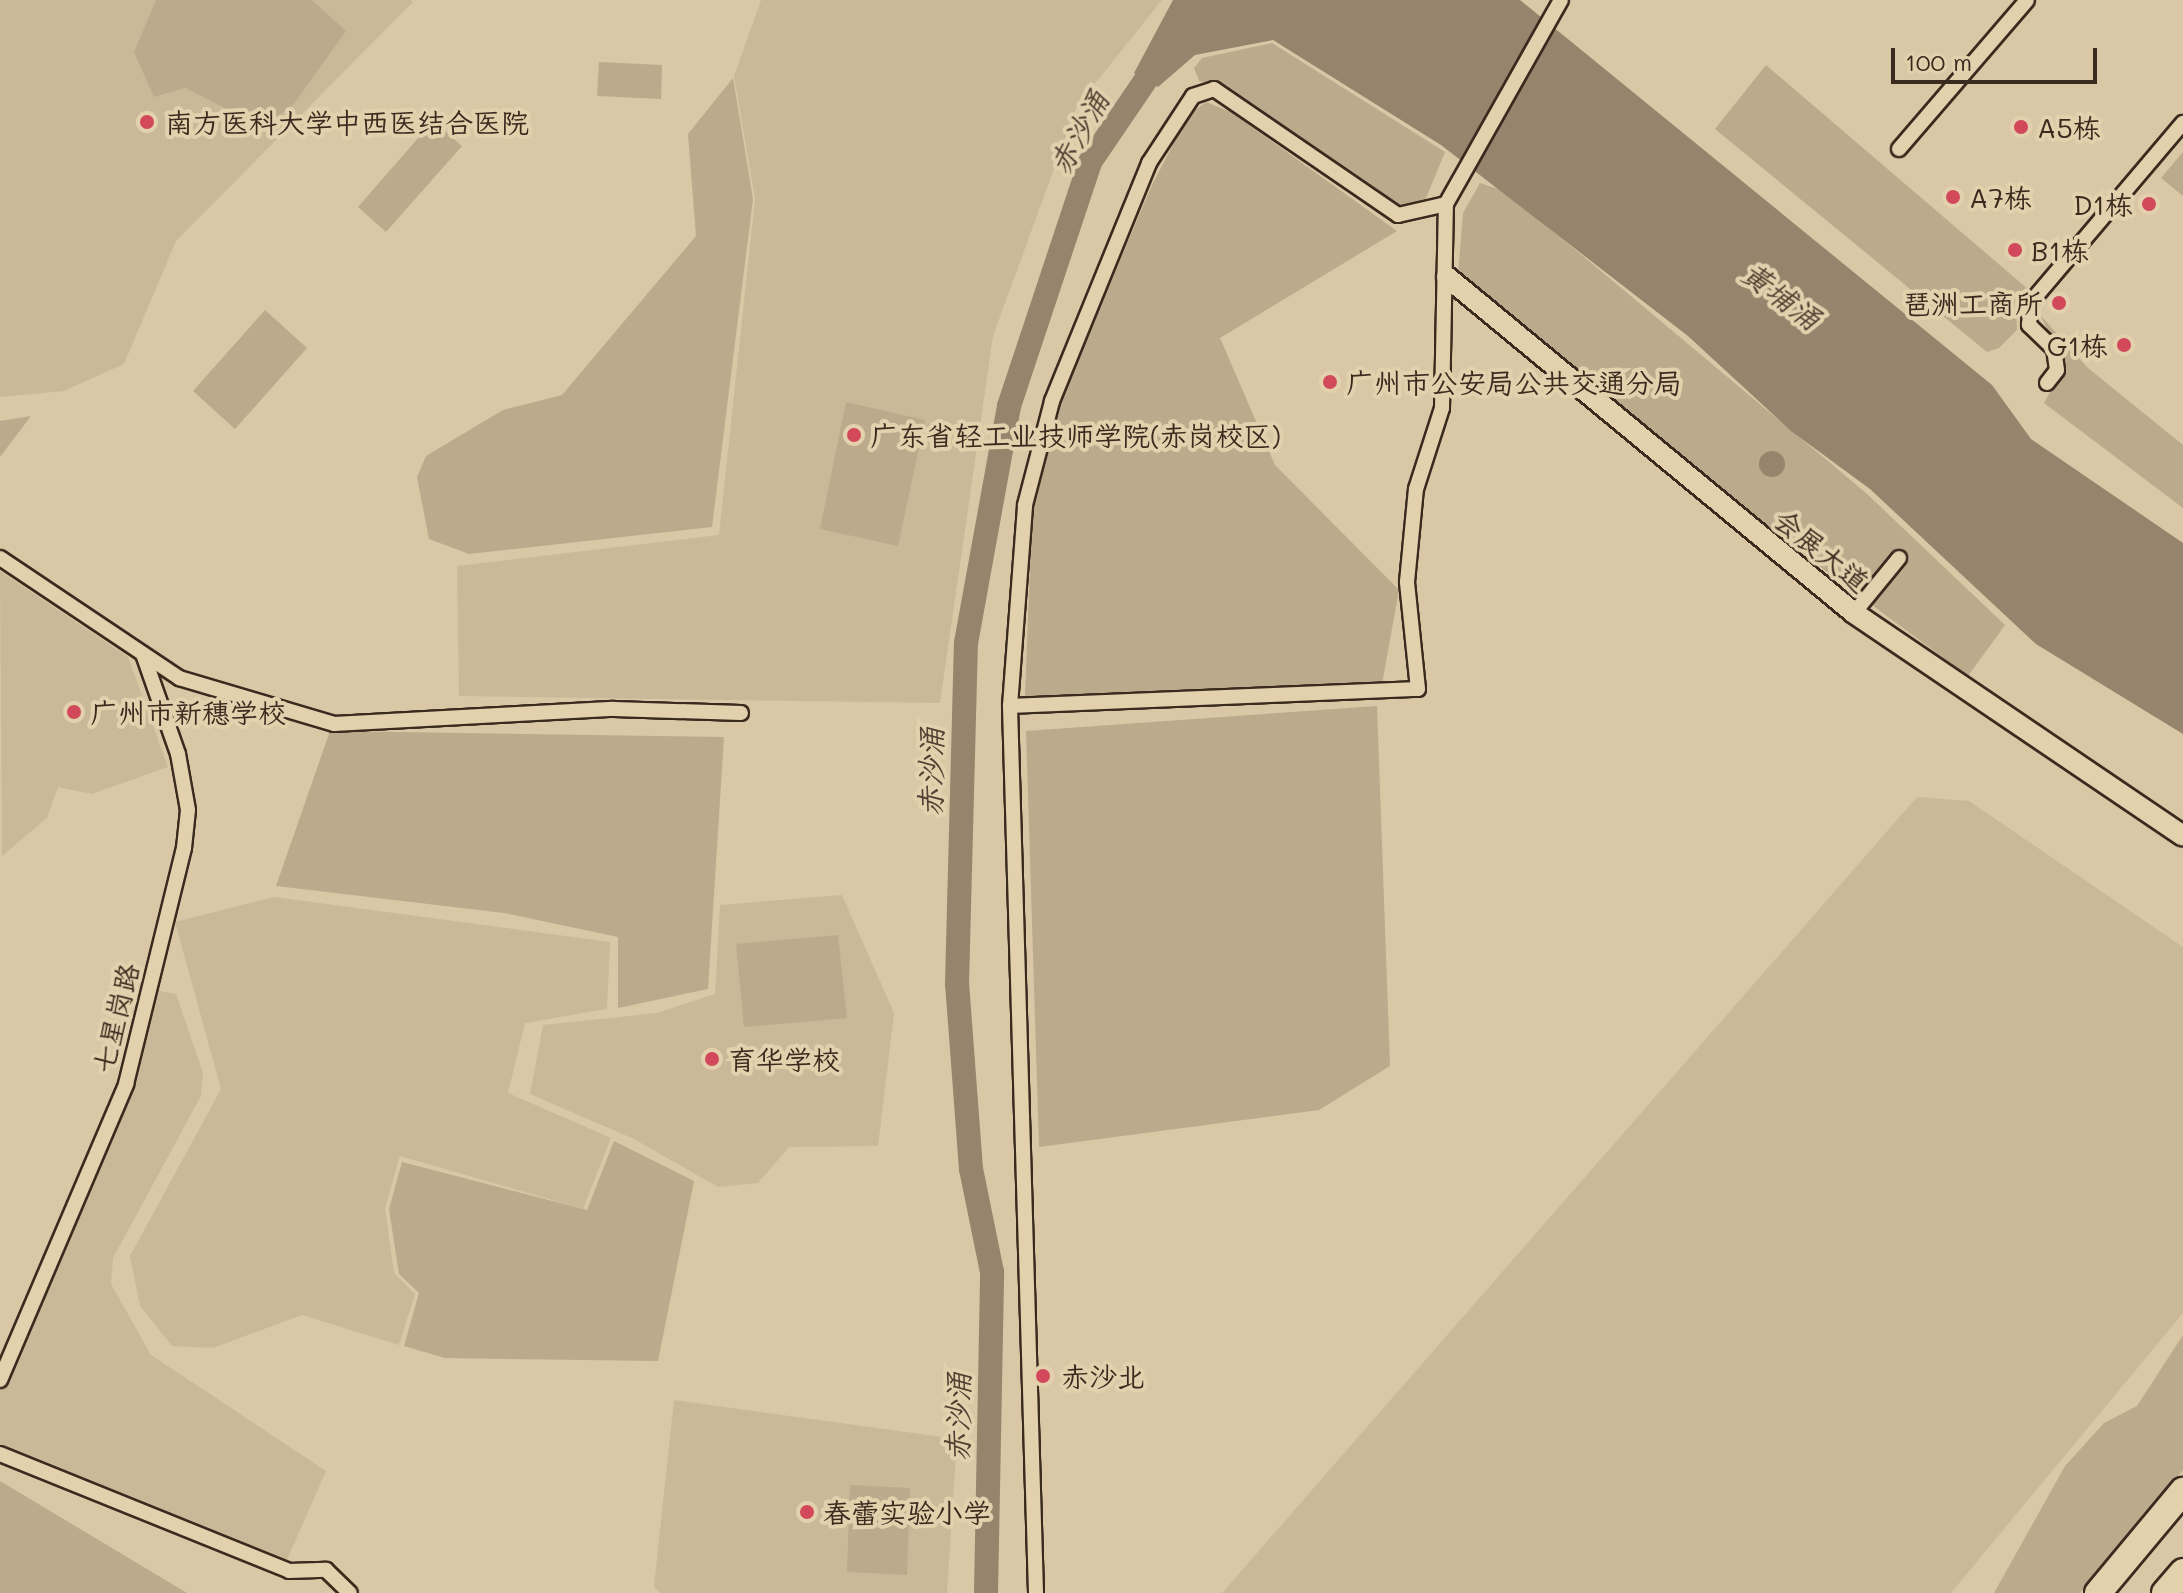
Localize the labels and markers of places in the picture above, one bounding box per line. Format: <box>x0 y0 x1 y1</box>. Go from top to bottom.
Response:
place label: 南方医科大学中西医结合医院 <box>165 105 529 139</box>
place label: A5栋 <box>2037 110 2101 144</box>
marker: 南方医科大学中西医结合医院 <box>136 111 158 133</box>
marker: A5栋 <box>2012 118 2030 136</box>
place label: A7栋 <box>1969 180 2032 214</box>
place label: D1栋 <box>2073 187 2133 221</box>
marker: A7栋 <box>1944 188 1962 206</box>
marker: D1栋 <box>2140 195 2158 213</box>
place label: B1栋 <box>2031 233 2089 267</box>
marker: B1栋 <box>2006 241 2024 259</box>
place label: 琶洲工商所 <box>1903 286 2043 320</box>
marker: 琶洲工商所 <box>2050 294 2068 312</box>
place label: G1栋 <box>2047 328 2108 362</box>
marker: G1栋 <box>2115 336 2133 354</box>
place label: 广州市公安局公共交通分局 <box>1346 365 1682 399</box>
marker: 广州市公安局公共交通分局 <box>1321 373 1339 391</box>
place label: 广东省轻工业技师学院(赤岗校区) <box>870 418 1281 452</box>
marker: 广东省轻工业技师学院(赤岗校区) <box>845 426 863 444</box>
place label: 广州市新穗学校 <box>90 695 286 729</box>
marker: 广州市新穗学校 <box>65 703 83 721</box>
place label: 育华学校 <box>728 1042 840 1076</box>
marker: 育华学校 <box>703 1050 721 1068</box>
place label: 赤沙北 <box>1061 1359 1145 1393</box>
marker: 赤沙北 <box>1032 1365 1054 1387</box>
place label: 春蕾实验小学 <box>823 1495 991 1529</box>
marker: 春蕾实验小学 <box>798 1503 816 1521</box>

